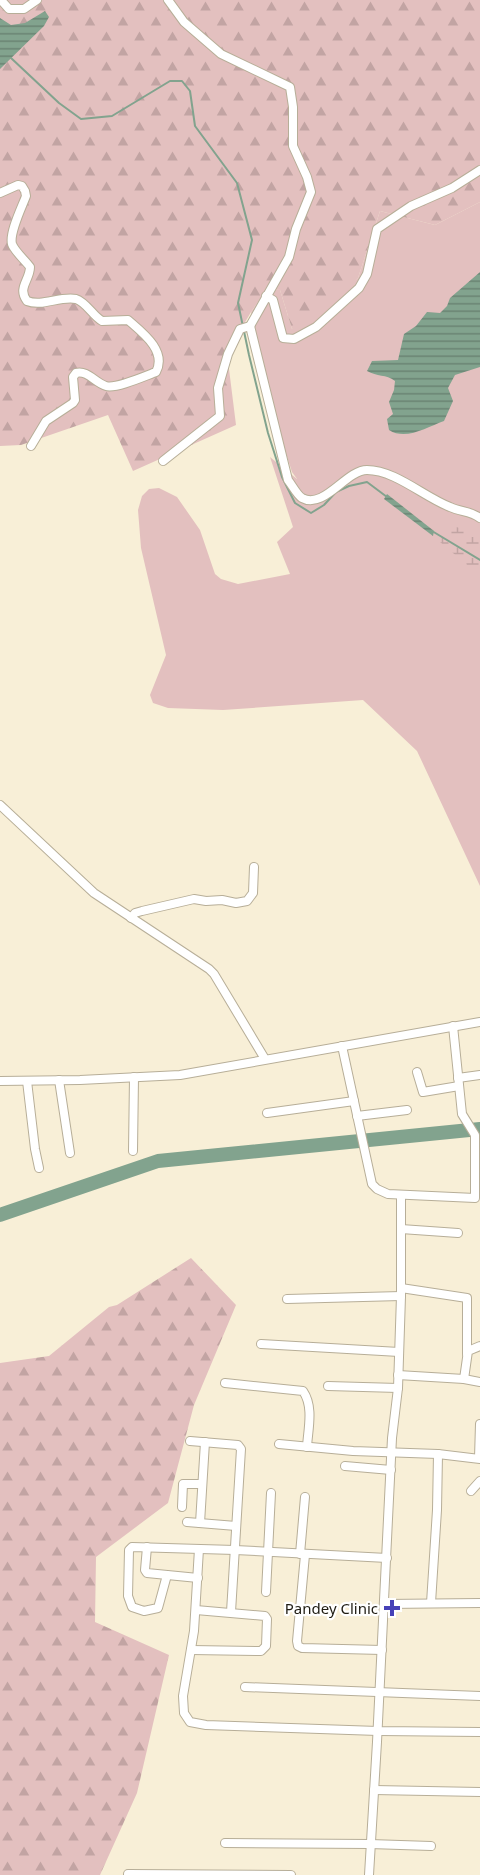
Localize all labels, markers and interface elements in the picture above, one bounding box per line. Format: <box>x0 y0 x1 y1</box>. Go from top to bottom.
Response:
place label: Pandey Clinic <box>285 1598 378 1618</box>
marker: Pandey Clinic <box>383 1599 401 1617</box>

